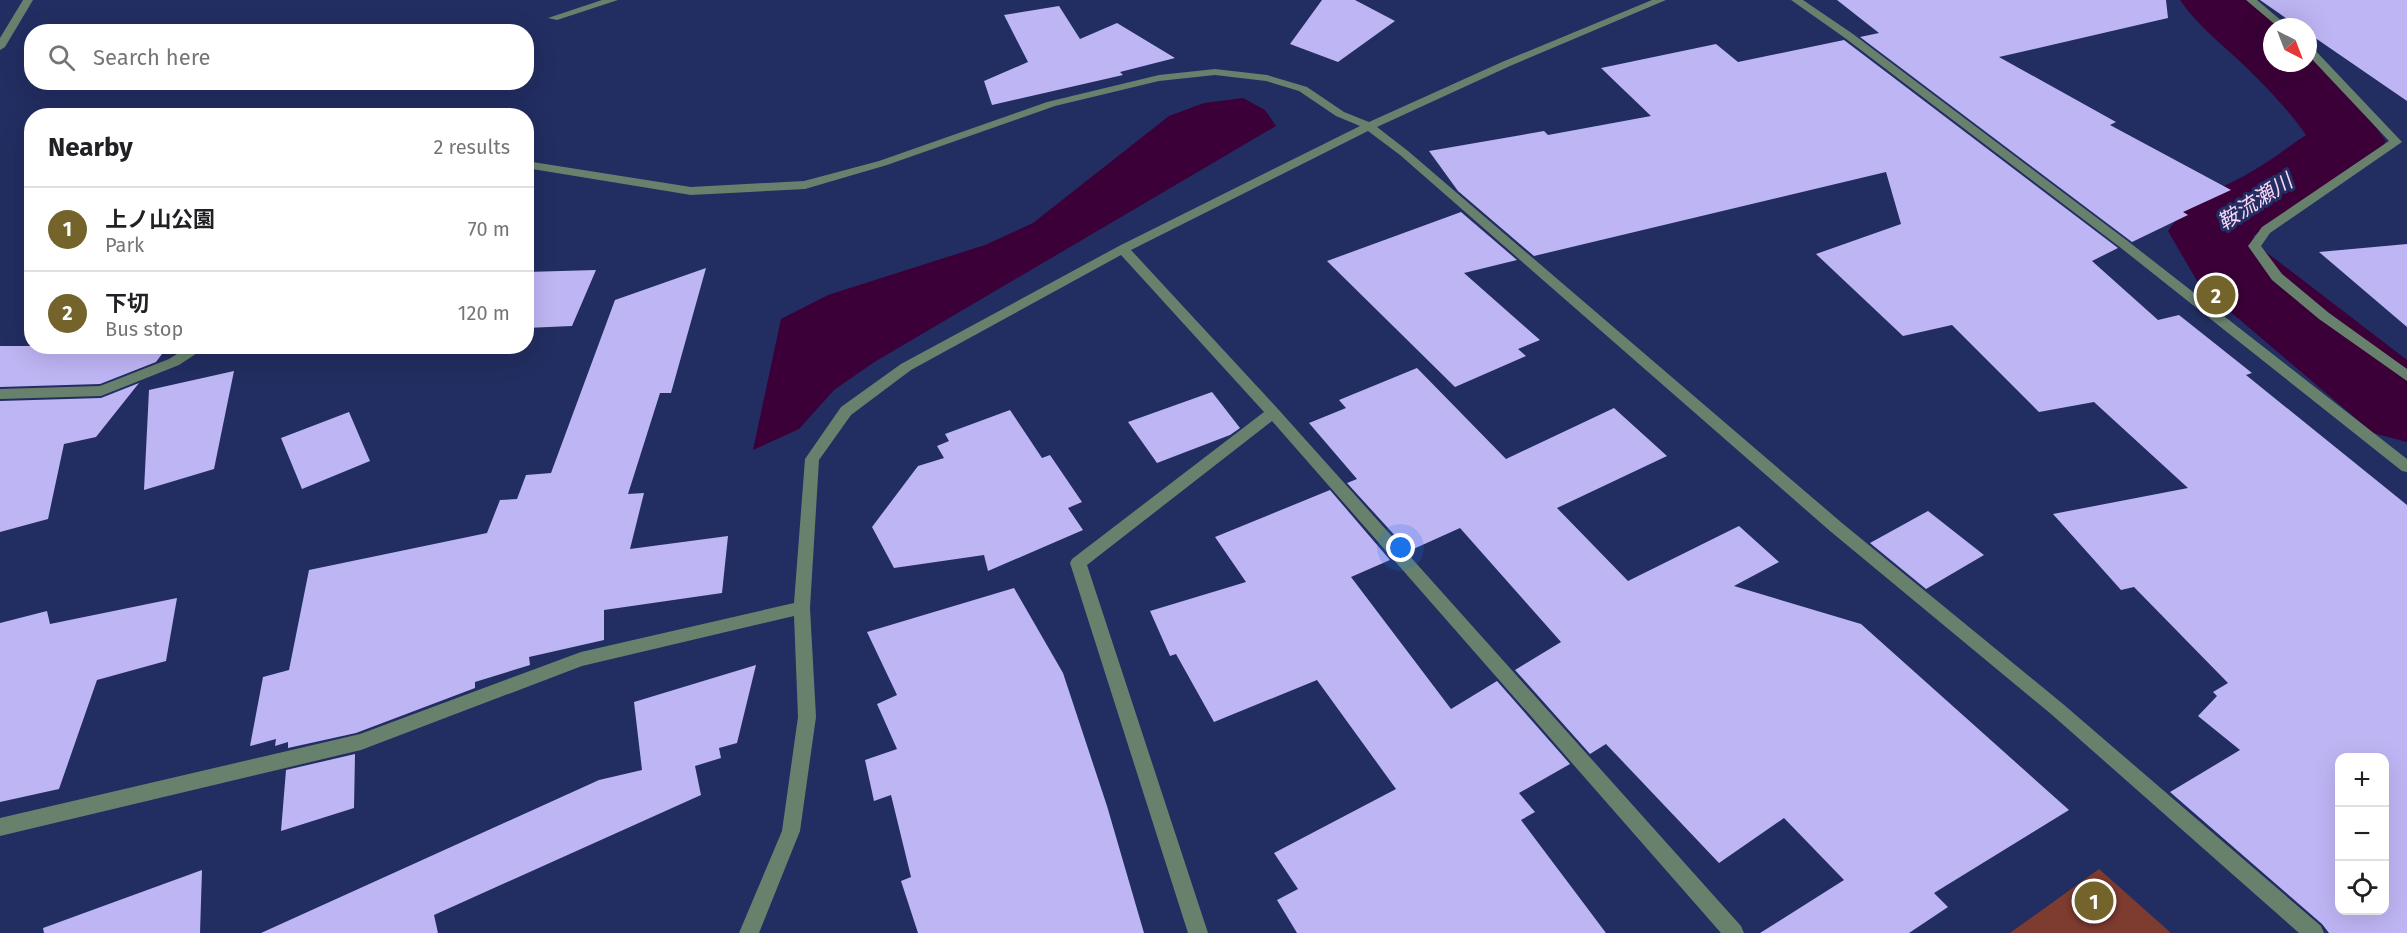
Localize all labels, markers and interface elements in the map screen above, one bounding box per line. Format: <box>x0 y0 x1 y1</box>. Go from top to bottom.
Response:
north arrow <box>2263 18 2317 72</box>
search box <box>24 24 534 90</box>
icon: search <box>45 41 78 74</box>
text: Search here <box>93 44 211 71</box>
text: Nearby <box>48 132 133 163</box>
text: 2 results <box>433 135 510 159</box>
water label: 鞍流瀬川 <box>2213 167 2299 236</box>
text: 上ノ山公園 <box>105 206 215 233</box>
text: 1 <box>63 217 72 241</box>
text: 70 m <box>468 217 510 241</box>
text: Park <box>105 233 144 257</box>
pin: 2 <box>2196 272 2236 318</box>
text: 下切 <box>105 290 149 317</box>
text: 2 <box>62 301 73 325</box>
text: 120 m <box>458 301 510 325</box>
text: Bus stop <box>105 317 183 341</box>
your location <box>1386 533 1415 562</box>
map controls <box>2335 753 2389 915</box>
button: + <box>2335 753 2389 807</box>
button: − <box>2335 807 2389 861</box>
button: locate <box>2335 861 2389 915</box>
pin: 1 <box>2074 878 2114 924</box>

